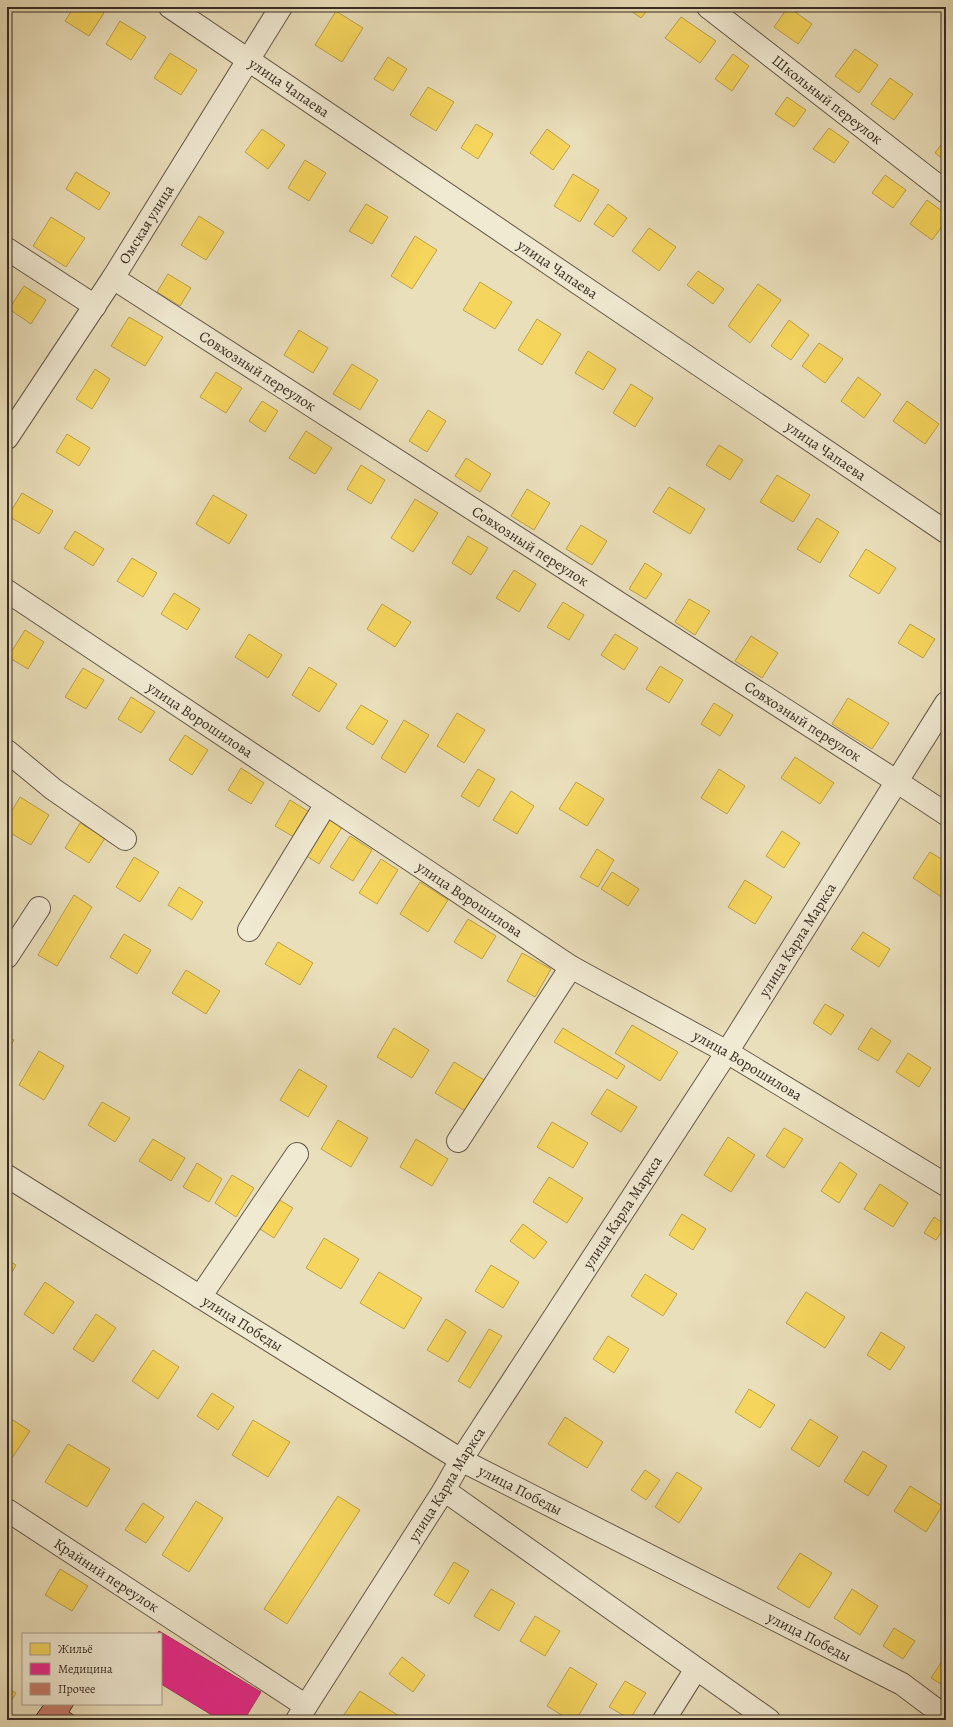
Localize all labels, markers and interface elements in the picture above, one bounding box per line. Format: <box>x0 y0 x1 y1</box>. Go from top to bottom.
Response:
street label: Школьный переулок <box>768 50 887 149</box>
street label: улица Чапаева <box>244 53 334 122</box>
street label: Омская улица <box>114 181 178 268</box>
street label: улица Чапаева <box>513 234 602 304</box>
street label: Совхозный переулок <box>195 326 320 416</box>
street label: улица Чапаева <box>781 416 870 485</box>
street label: Совхозный переулок <box>468 501 593 591</box>
street label: Совхозный переулок <box>741 676 865 766</box>
street label: улица Ворошилова <box>142 677 257 762</box>
street label: улица Ворошилова <box>412 856 527 942</box>
street label: улица Карла Маркса <box>754 879 841 1001</box>
street label: улица Ворошилова <box>689 1025 806 1105</box>
street label: улица Карла Маркса <box>578 1152 667 1274</box>
street label: улица Победы <box>198 1290 287 1356</box>
street label: улица Карла Маркса <box>403 1423 490 1546</box>
street label: улица Победы <box>474 1460 566 1520</box>
street label: Крайний переулок <box>50 1533 163 1617</box>
street label: улица Победы <box>763 1607 854 1666</box>
legend <box>22 1633 162 1705</box>
text: Жильё <box>58 1641 93 1657</box>
text: Медицина <box>58 1661 113 1677</box>
text: Прочее <box>58 1681 96 1697</box>

